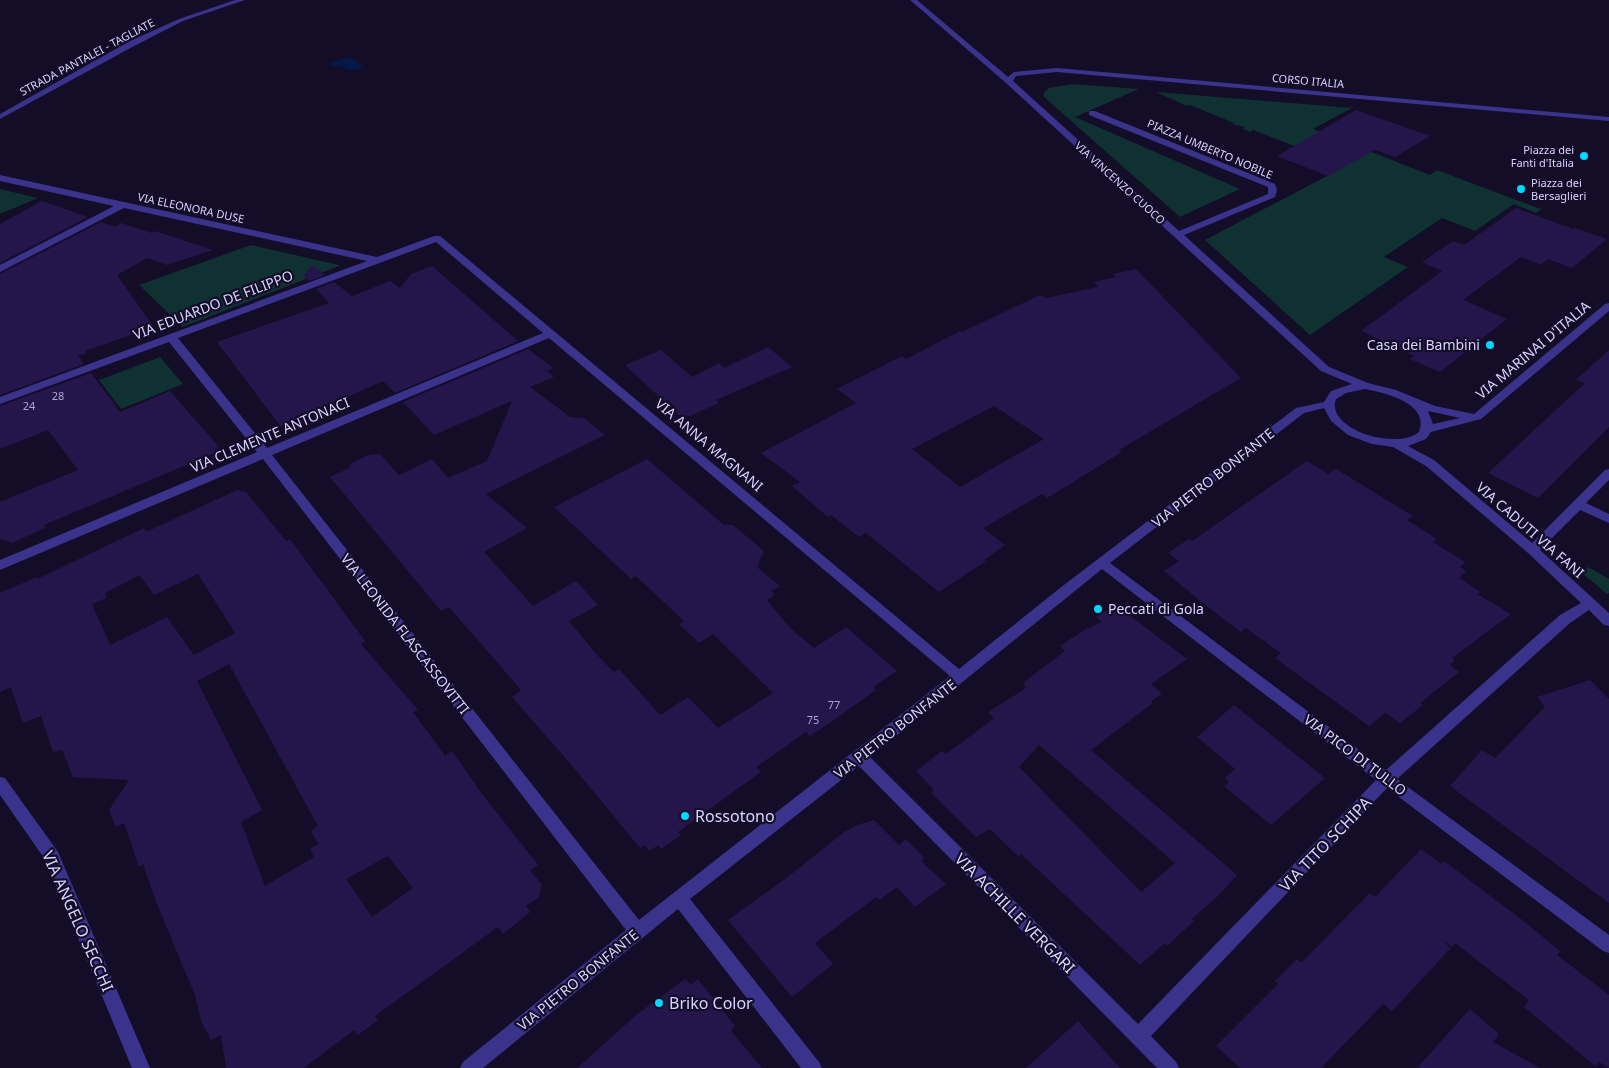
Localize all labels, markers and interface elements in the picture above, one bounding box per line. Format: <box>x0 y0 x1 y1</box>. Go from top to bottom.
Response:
street label: STRADA PANTALEI - TAGLIATE <box>17 15 157 99</box>
street label: CORSO ITALIA <box>1271 70 1346 91</box>
street label: PIAZZA UMBERTO NOBILE <box>1145 115 1275 182</box>
street label: VIA VINCENZO CUOCO <box>1072 138 1169 227</box>
place label: Piazza dei Fanti d'Italia <box>1511 142 1574 170</box>
marker: Piazza dei Fanti d'Italia <box>1578 150 1590 162</box>
place label: Piazza dei Bersaglieri <box>1531 175 1586 203</box>
marker: Piazza dei Bersaglieri <box>1515 183 1527 195</box>
street label: VIA ELEONORA DUSE <box>136 189 246 226</box>
street label: VIA EDUARDO DE FILIPPO <box>130 265 296 344</box>
street label: VIA MARINAI D'ITALIA <box>1472 296 1594 403</box>
place label: Casa dei Bambini <box>1367 335 1480 354</box>
marker: Casa dei Bambini <box>1484 339 1496 351</box>
house number: 28 <box>52 388 64 403</box>
street label: VIA CLEMENTE ANTONACI <box>187 392 352 477</box>
street label: VIA ANNA MAGNANI <box>651 394 767 495</box>
house number: 24 <box>23 398 36 413</box>
street label: VIA PIETRO BONFANTE <box>1147 424 1278 531</box>
street label: VIA CADUTI VIA FANI <box>1472 477 1589 582</box>
street label: VIA LEONIDA FLASCASSOVITTI <box>337 550 474 718</box>
place label: Peccati di Gola <box>1108 599 1204 618</box>
marker: Peccati di Gola <box>1092 603 1104 615</box>
street label: VIA PIETRO BONFANTE <box>829 675 960 782</box>
house number: 77 <box>828 697 840 712</box>
street label: VIA PICO DI TULLO <box>1300 710 1411 800</box>
house number: 75 <box>807 712 819 727</box>
street label: VIA TITO SCHIPA <box>1274 791 1377 896</box>
place label: Rossotono <box>695 805 775 827</box>
marker: Rossotono <box>679 810 691 822</box>
street label: VIA ANGELO SECCHI <box>37 847 119 995</box>
street label: VIA ACHILLE VERGARI <box>950 848 1080 978</box>
street label: VIA PIETRO BONFANTE <box>513 925 642 1034</box>
place label: Briko Color <box>669 992 753 1014</box>
marker: Briko Color <box>653 997 665 1009</box>

